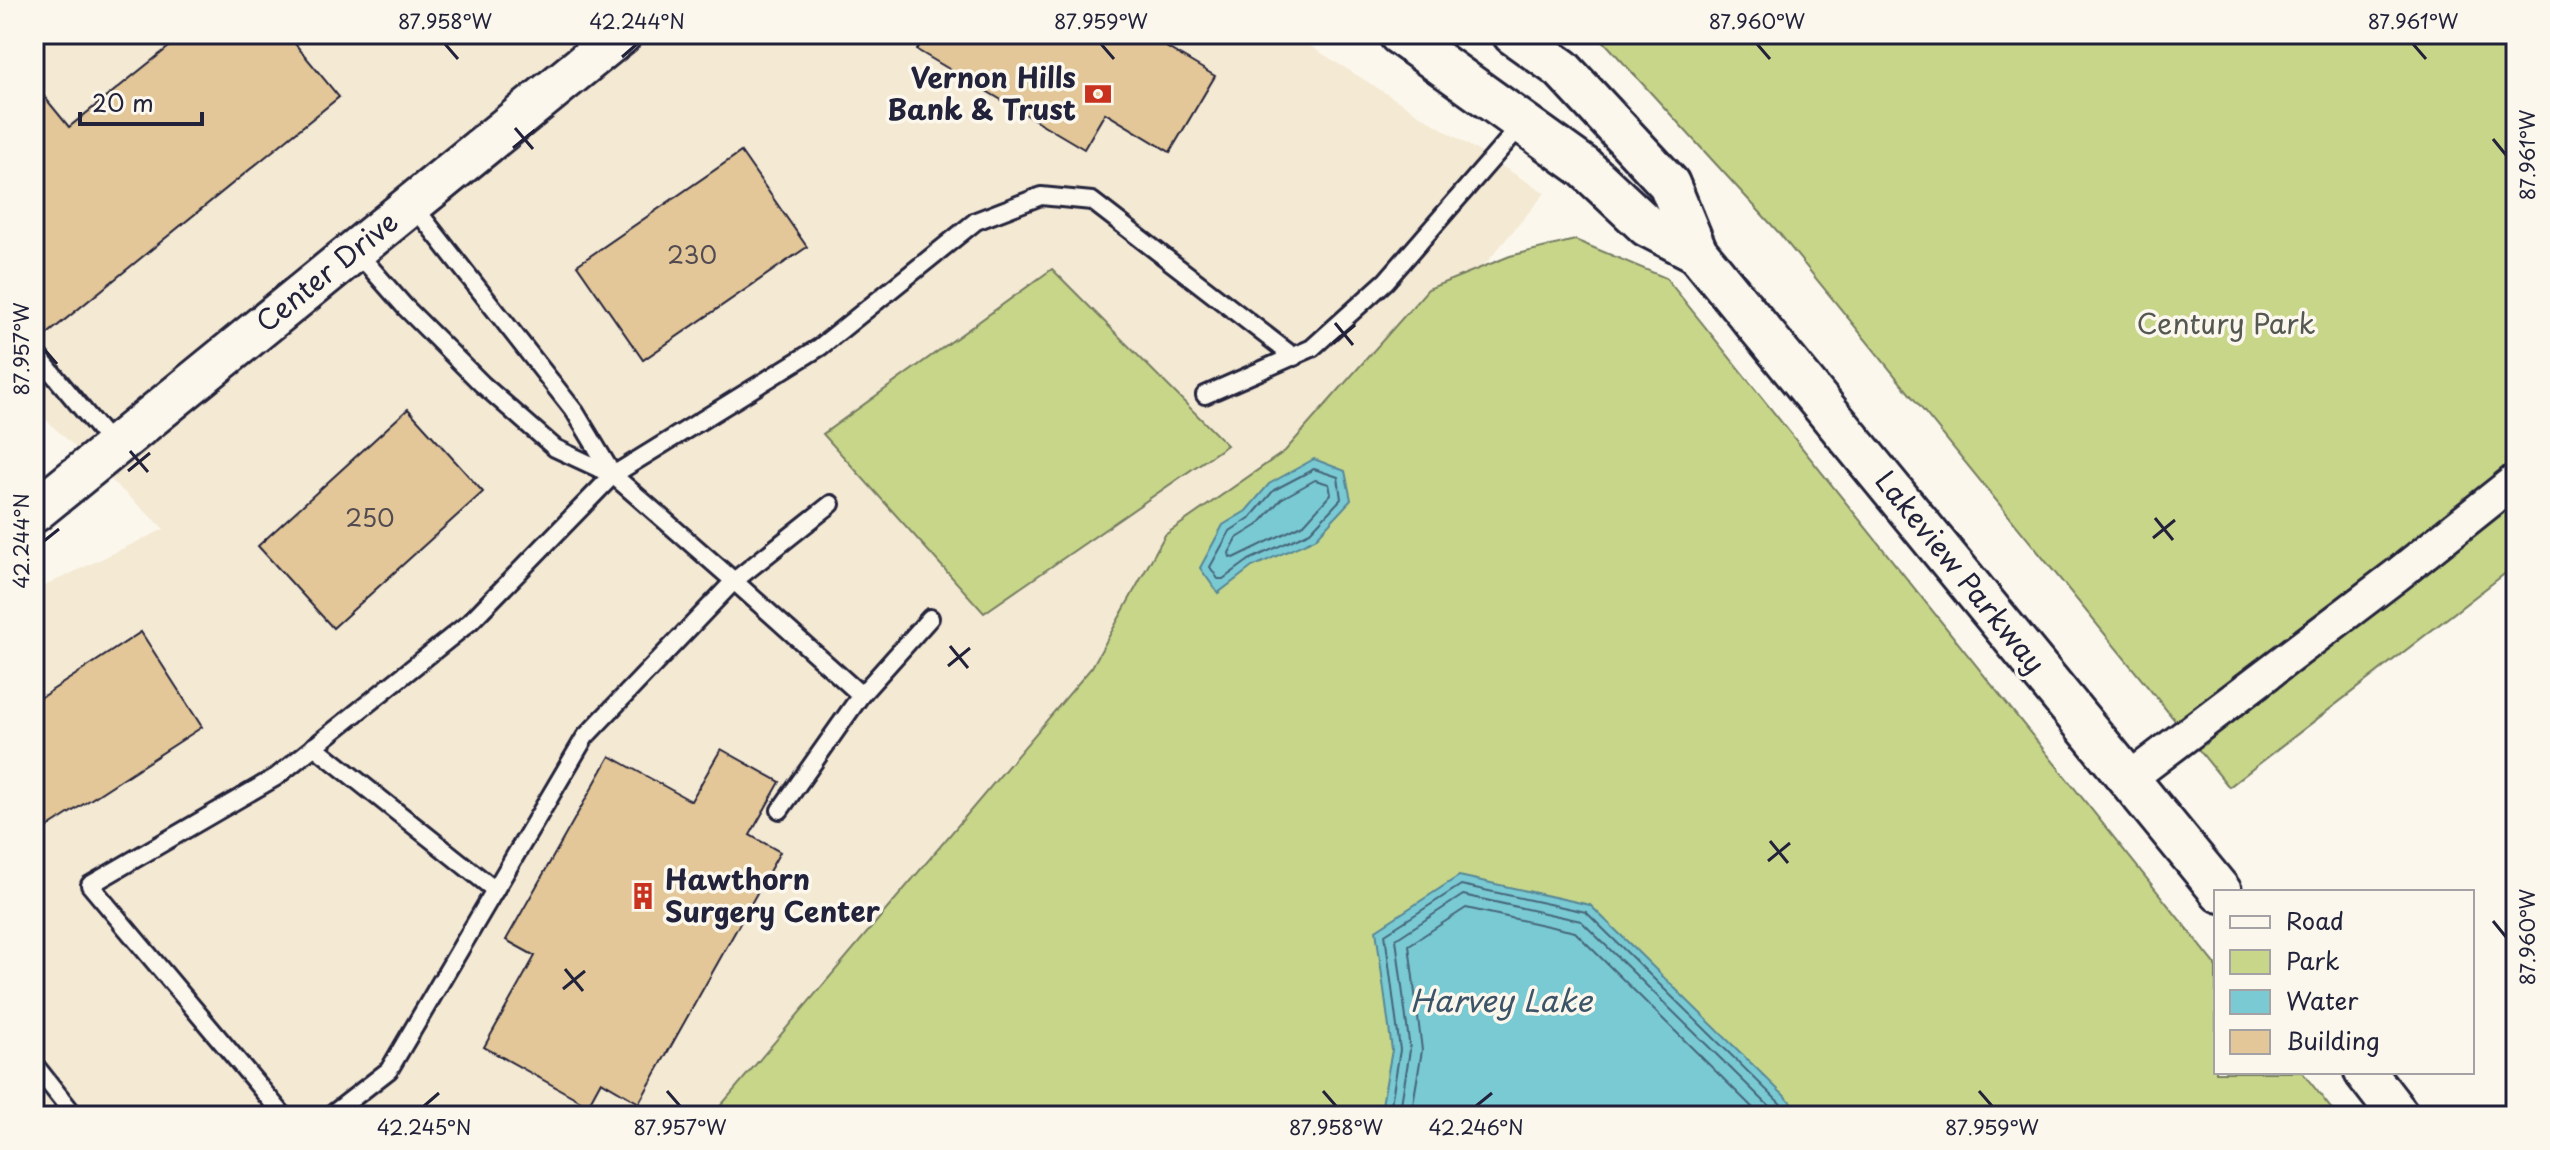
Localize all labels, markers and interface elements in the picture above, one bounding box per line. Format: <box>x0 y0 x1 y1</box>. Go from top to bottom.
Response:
text: 87.958°W <box>398 6 492 36</box>
text: 42.244°N <box>589 6 685 36</box>
text: 87.959°W <box>1054 6 1148 36</box>
text: 87.960°W <box>1709 6 1806 36</box>
text: 87.961°W <box>2368 6 2459 36</box>
place label: Vernon Hills Bank & Trust <box>887 55 1076 130</box>
scale bar <box>80 76 202 126</box>
bank icon: Vernon Hills Bank & Trust <box>1083 79 1113 109</box>
text: 20 m <box>92 84 154 120</box>
text: 87.961°W <box>2512 109 2542 200</box>
street label: Center Drive <box>245 200 407 342</box>
house number: 230 <box>667 236 717 272</box>
park label: Century Park <box>2136 301 2316 344</box>
text: 87.957°W <box>6 302 36 396</box>
street label: Lakeview Parkway <box>1866 460 2057 682</box>
text: 42.244°N <box>6 493 36 589</box>
house number: 250 <box>345 499 395 535</box>
place label: Hawthorn Surgery Center <box>665 857 881 932</box>
building icon: Hawthorn Surgery Center <box>628 881 658 911</box>
text: 87.960°W <box>2512 888 2542 985</box>
legend <box>2214 890 2474 1074</box>
text: Road <box>2286 902 2344 938</box>
text: Park <box>2286 942 2340 978</box>
water label: Harvey Lake <box>1410 977 1594 1022</box>
text: Water <box>2286 982 2359 1018</box>
text: Building <box>2286 1022 2380 1058</box>
text: 42.245°N <box>377 1112 471 1142</box>
text: 87.957°W <box>633 1112 727 1142</box>
text: 87.958°W <box>1289 1112 1383 1142</box>
text: 42.246°N <box>1428 1112 1524 1142</box>
text: 87.959°W <box>1945 1112 2039 1142</box>

